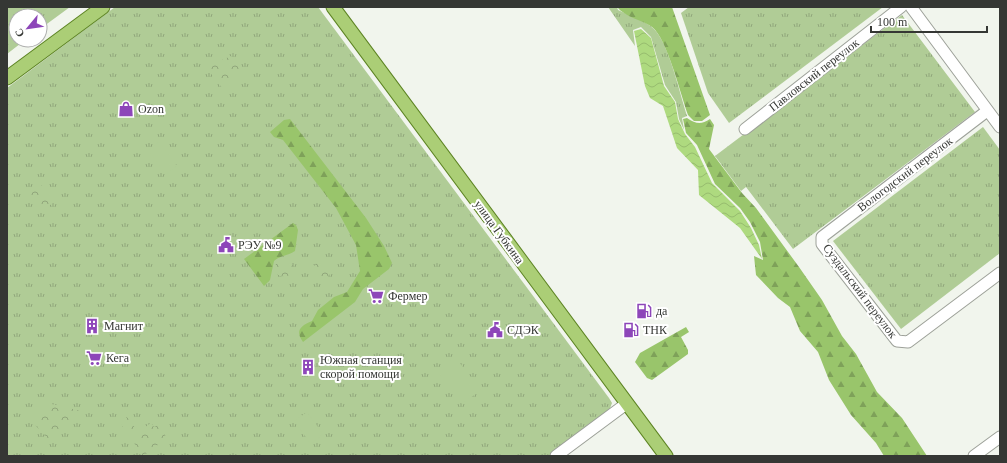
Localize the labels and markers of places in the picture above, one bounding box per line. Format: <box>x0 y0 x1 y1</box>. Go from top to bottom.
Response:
shop icon: Ozon <box>117 100 135 118</box>
place label: Ozon <box>138 102 164 116</box>
public building icon: РЭУ №9 <box>217 236 235 254</box>
place label: РЭУ №9 <box>238 238 282 252</box>
supermarket icon: Фермер <box>367 287 385 305</box>
place label: Фермер <box>388 289 428 303</box>
fuel station icon: да <box>635 302 653 320</box>
place label: да <box>656 304 668 318</box>
building icon: Магнит <box>83 317 101 335</box>
place label: Магнит <box>104 319 144 333</box>
public building icon: СДЭК <box>486 321 504 339</box>
fuel station icon: ТНК <box>622 321 640 339</box>
place label: СДЭК <box>507 323 540 337</box>
place label: ТНК <box>643 323 668 337</box>
supermarket icon: Кега <box>85 349 103 367</box>
place label: Кега <box>106 351 130 365</box>
place label: Южная станция скорой помощи <box>320 353 402 381</box>
building icon: Южная станция скорой помощи <box>299 358 317 376</box>

